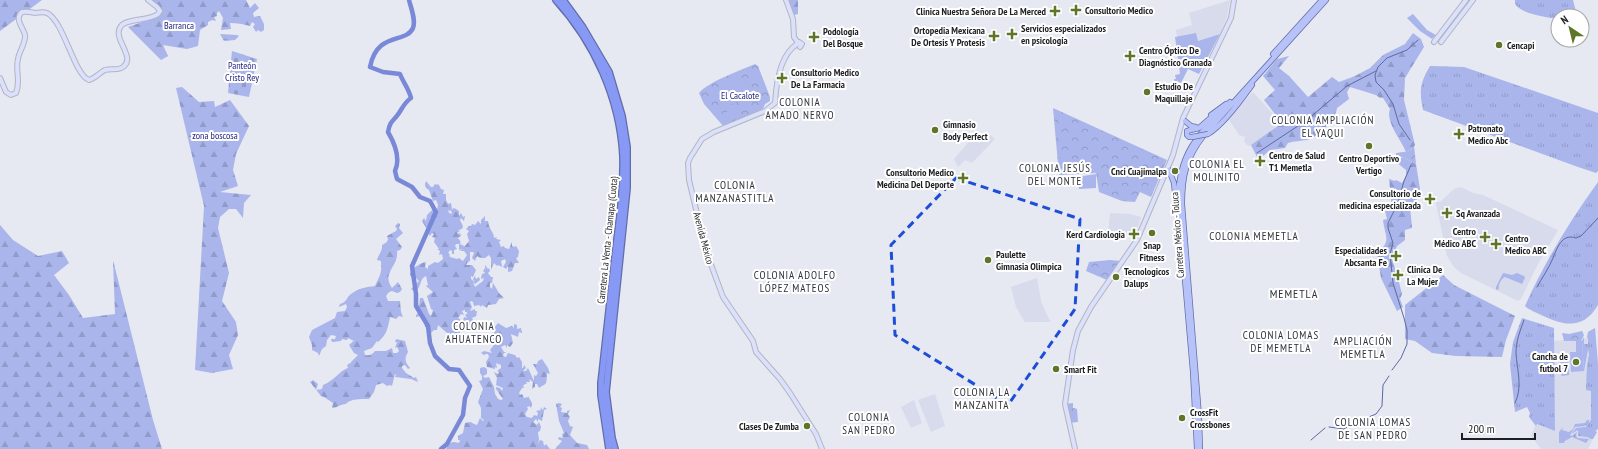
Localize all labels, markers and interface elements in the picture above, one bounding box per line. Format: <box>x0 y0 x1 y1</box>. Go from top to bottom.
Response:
marker: Consultorio Medico <box>1070 4 1082 16</box>
place label: Consultorio Medico <box>1085 4 1154 17</box>
place label: Clinica Nuestra Señora De La Merced <box>916 5 1047 18</box>
marker: Clinica Nuestra Señora De La Merced <box>1049 5 1061 17</box>
north arrow <box>1550 8 1590 48</box>
text: N <box>1558 12 1571 27</box>
park label: Barranca <box>164 19 194 32</box>
place label: Servicios especializados en psicología <box>1021 22 1107 47</box>
place label: Ortopedia Mexicana De Ortesis Y Protesis <box>911 24 985 49</box>
place label: Podología Del Bosque <box>823 25 863 50</box>
marker: Servicios especializados en psicología <box>1006 28 1018 40</box>
marker: Ortopedia Mexicana De Ortesis Y Protesis <box>988 30 1000 42</box>
marker: Podología Del Bosque <box>808 31 820 43</box>
place label: Cencapi <box>1507 39 1534 52</box>
marker: Cencapi <box>1494 40 1504 50</box>
place label: Centro Óptico De Diagnóstico Granada <box>1139 44 1212 69</box>
marker: Centro Óptico De Diagnóstico Granada <box>1124 50 1136 62</box>
park label: Panteón Cristo Rey <box>225 59 259 84</box>
place label: Consultorio Medico De La Farmacia <box>791 66 860 91</box>
marker: Consultorio Medico De La Farmacia <box>776 72 788 84</box>
place label: Estudio De Maquillaje <box>1155 80 1193 105</box>
marker: Estudio De Maquillaje <box>1142 87 1152 97</box>
park label: El Cacalote <box>721 89 759 102</box>
district label: COLONIA AMADO NERVO <box>766 95 834 122</box>
district label: COLONIA AMPLIACIÓN EL YAQUI <box>1272 113 1375 140</box>
place label: Gimnasio Body Perfect <box>943 118 988 143</box>
place label: Patronato Medico Abc <box>1468 122 1509 147</box>
marker: Gimnasio Body Perfect <box>930 125 940 135</box>
marker: Patronato Medico Abc <box>1453 128 1465 140</box>
park label: zona boscosa <box>192 129 238 142</box>
marker: Centro Deportivo Vertigo <box>1364 141 1374 151</box>
place label: Centro de Salud T1 Memetla <box>1269 149 1326 174</box>
place label: Centro Deportivo Vertigo <box>1339 152 1400 177</box>
marker: Centro de Salud T1 Memetla <box>1254 155 1266 167</box>
district label: COLONIA EL MOLINITO <box>1189 157 1245 184</box>
district label: COLONIA JESÚS DEL MONTE <box>1019 161 1091 188</box>
place label: Cnci Cuajimalpa <box>1111 165 1167 178</box>
place label: Consultorio Medico Medicina Del Deporte <box>877 166 955 191</box>
marker: Cnci Cuajimalpa <box>1170 166 1180 176</box>
marker: Consultorio Medico Medicina Del Deporte <box>957 172 969 184</box>
street label: Carretera La Venta - Chamapa (Cuota) <box>594 175 621 304</box>
district label: COLONIA MANZANASTITLA <box>695 178 775 205</box>
place label: Consultorio de medicina especializada <box>1339 187 1421 212</box>
street label: Carretera México - Toluca <box>1168 192 1187 278</box>
marker: Consultorio de medicina especializada <box>1424 193 1436 205</box>
marker: Sq Avanzada <box>1441 207 1453 219</box>
place label: Sq Avanzada <box>1456 207 1500 220</box>
street label: Avenida México <box>690 210 717 266</box>
place label: Centro Médico ABC <box>1434 225 1477 250</box>
place label: Kerd Cardiologia <box>1066 228 1125 241</box>
marker: Kerd Cardiologia <box>1128 228 1140 240</box>
marker: Snap Fitness <box>1147 228 1157 238</box>
district label: COLONIA MEMETLA <box>1209 229 1299 243</box>
marker: Centro Médico ABC <box>1479 231 1491 243</box>
place label: Centro Medico ABC <box>1505 232 1547 257</box>
marker: Centro Medico ABC <box>1490 238 1502 250</box>
place label: Snap Fitness <box>1139 239 1165 264</box>
place label: Especialidades Abcsanta Fe <box>1335 244 1387 269</box>
place label: Paulette Gimnasia Olimpica <box>996 248 1062 273</box>
marker: Especialidades Abcsanta Fe <box>1390 250 1402 262</box>
marker: Paulette Gimnasia Olimpica <box>983 255 993 265</box>
place label: Clinica De La Mujer <box>1407 263 1442 288</box>
place label: Tecnologicos Dalups <box>1124 265 1170 290</box>
district label: COLONIA ADOLFO LÓPEZ MATEOS <box>754 268 836 295</box>
marker: Clinica De La Mujer <box>1392 269 1404 281</box>
marker: Tecnologicos Dalups <box>1111 272 1121 282</box>
district label: MEMETLA <box>1270 286 1318 301</box>
district label: COLONIA AHUATENCO <box>446 319 502 346</box>
district label: COLONIA LOMAS DE MEMETLA <box>1243 328 1319 355</box>
district label: AMPLIACIÓN MEMETLA <box>1334 334 1392 361</box>
place label: Cancha de futbol 7 <box>1532 350 1568 375</box>
marker: Cancha de futbol 7 <box>1571 357 1581 367</box>
place label: Smart Fit <box>1064 363 1097 376</box>
marker: Smart Fit <box>1051 364 1061 374</box>
district label: COLONIA LA MANZANITA <box>954 385 1010 412</box>
place label: CrossFit Crossbones <box>1190 406 1231 431</box>
district label: COLONIA SAN PEDRO <box>842 410 896 437</box>
marker: CrossFit Crossbones <box>1177 413 1187 423</box>
district label: COLONIA LOMAS DE SAN PEDRO <box>1335 415 1411 442</box>
scale bar <box>1462 415 1535 441</box>
place label: Clases De Zumba <box>739 420 799 433</box>
marker: Clases De Zumba <box>802 421 812 431</box>
text: 200 m <box>1468 421 1495 436</box>

